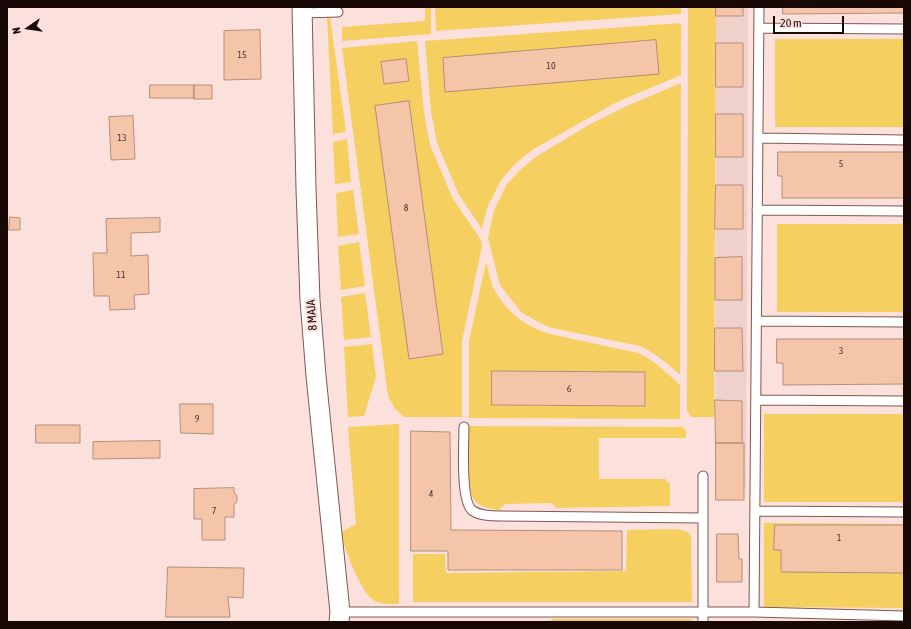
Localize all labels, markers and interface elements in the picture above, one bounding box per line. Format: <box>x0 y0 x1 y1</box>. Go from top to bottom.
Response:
north arrow <box>8 8 48 48</box>
scale bar <box>775 8 846 34</box>
text: 20 m <box>780 16 802 30</box>
text: N <box>10 26 23 35</box>
house number: 15 <box>237 49 247 61</box>
house number: 10 <box>546 60 556 72</box>
house number: 13 <box>117 132 127 144</box>
house number: 5 <box>839 158 843 170</box>
house number: 8 <box>404 202 408 214</box>
house number: 11 <box>116 269 126 281</box>
street label: 8 MAJA <box>304 299 320 331</box>
house number: 3 <box>839 345 843 357</box>
house number: 6 <box>567 383 571 395</box>
house number: 9 <box>195 413 199 425</box>
house number: 4 <box>429 488 433 500</box>
house number: 7 <box>212 505 216 517</box>
house number: 1 <box>837 532 841 544</box>

